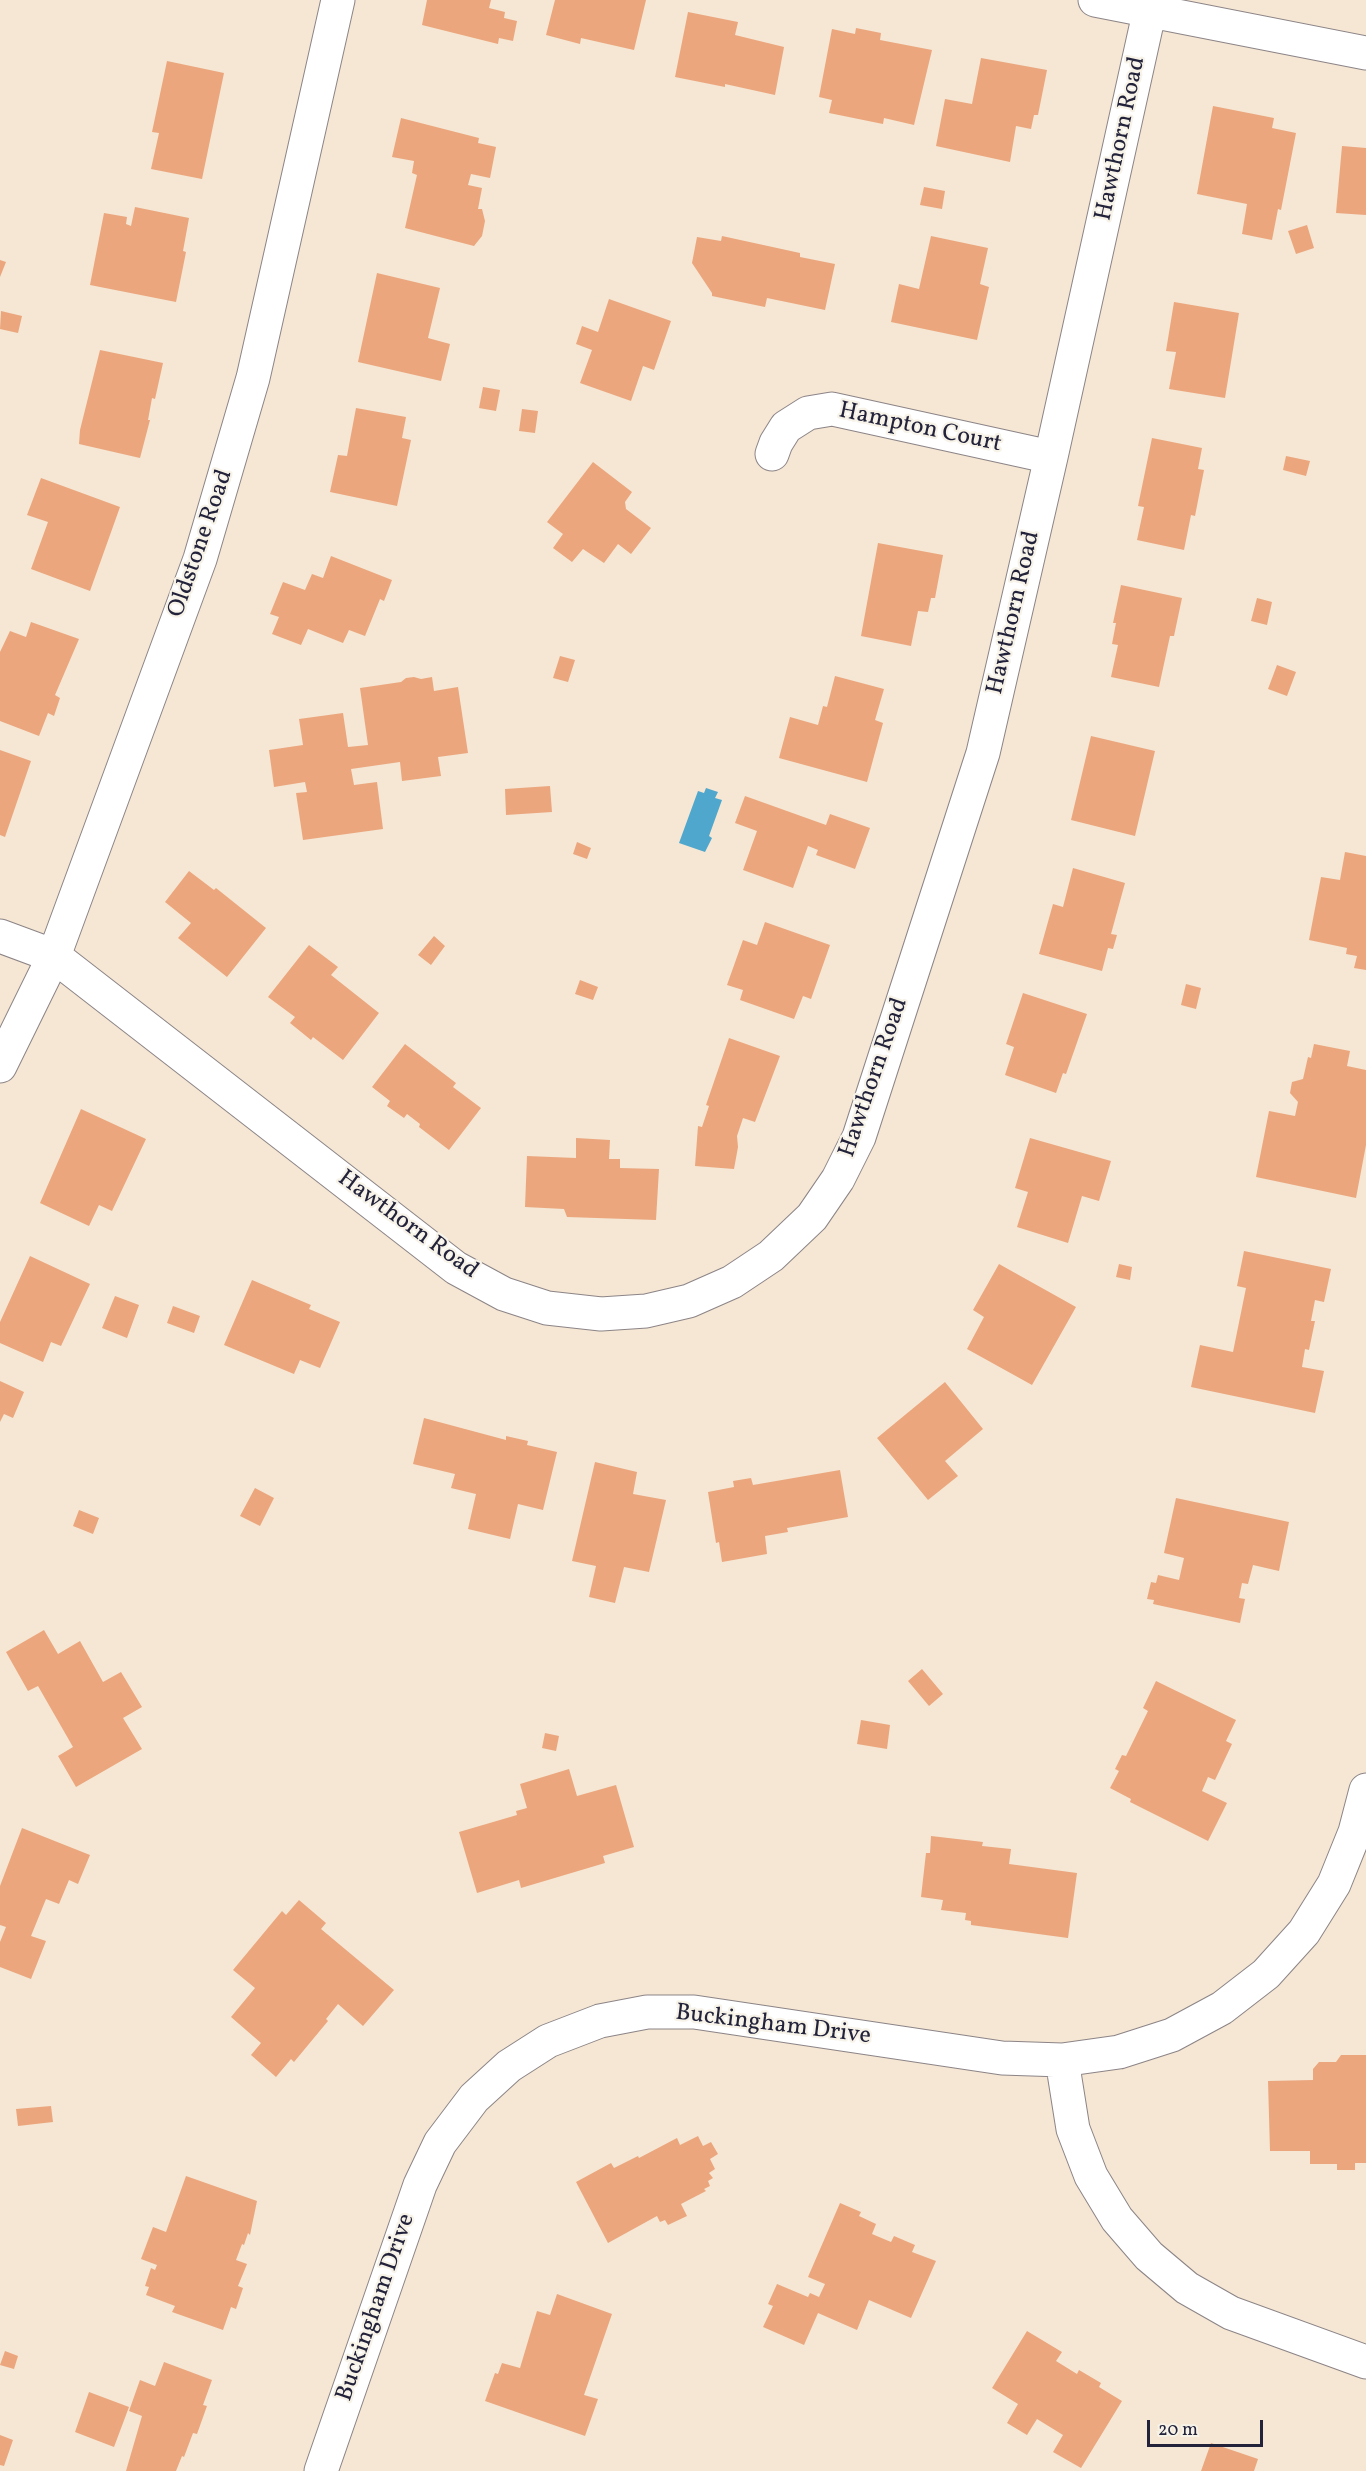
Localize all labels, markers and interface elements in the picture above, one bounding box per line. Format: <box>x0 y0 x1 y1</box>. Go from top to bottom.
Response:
street label: Hawthorn Road <box>1091 54 1153 224</box>
street label: Hampton Court <box>836 398 1004 460</box>
street label: Oldstone Road <box>163 466 241 622</box>
street label: Hawthorn Road <box>982 529 1048 697</box>
street label: Hawthorn Road <box>834 994 916 1162</box>
street label: Hawthorn Road <box>331 1165 483 1287</box>
street label: Buckingham Drive <box>674 2000 872 2052</box>
street label: Buckingham Drive <box>331 2210 423 2406</box>
scale bar <box>1150 2408 1266 2446</box>
text: 20 m <box>1158 2418 1198 2443</box>

